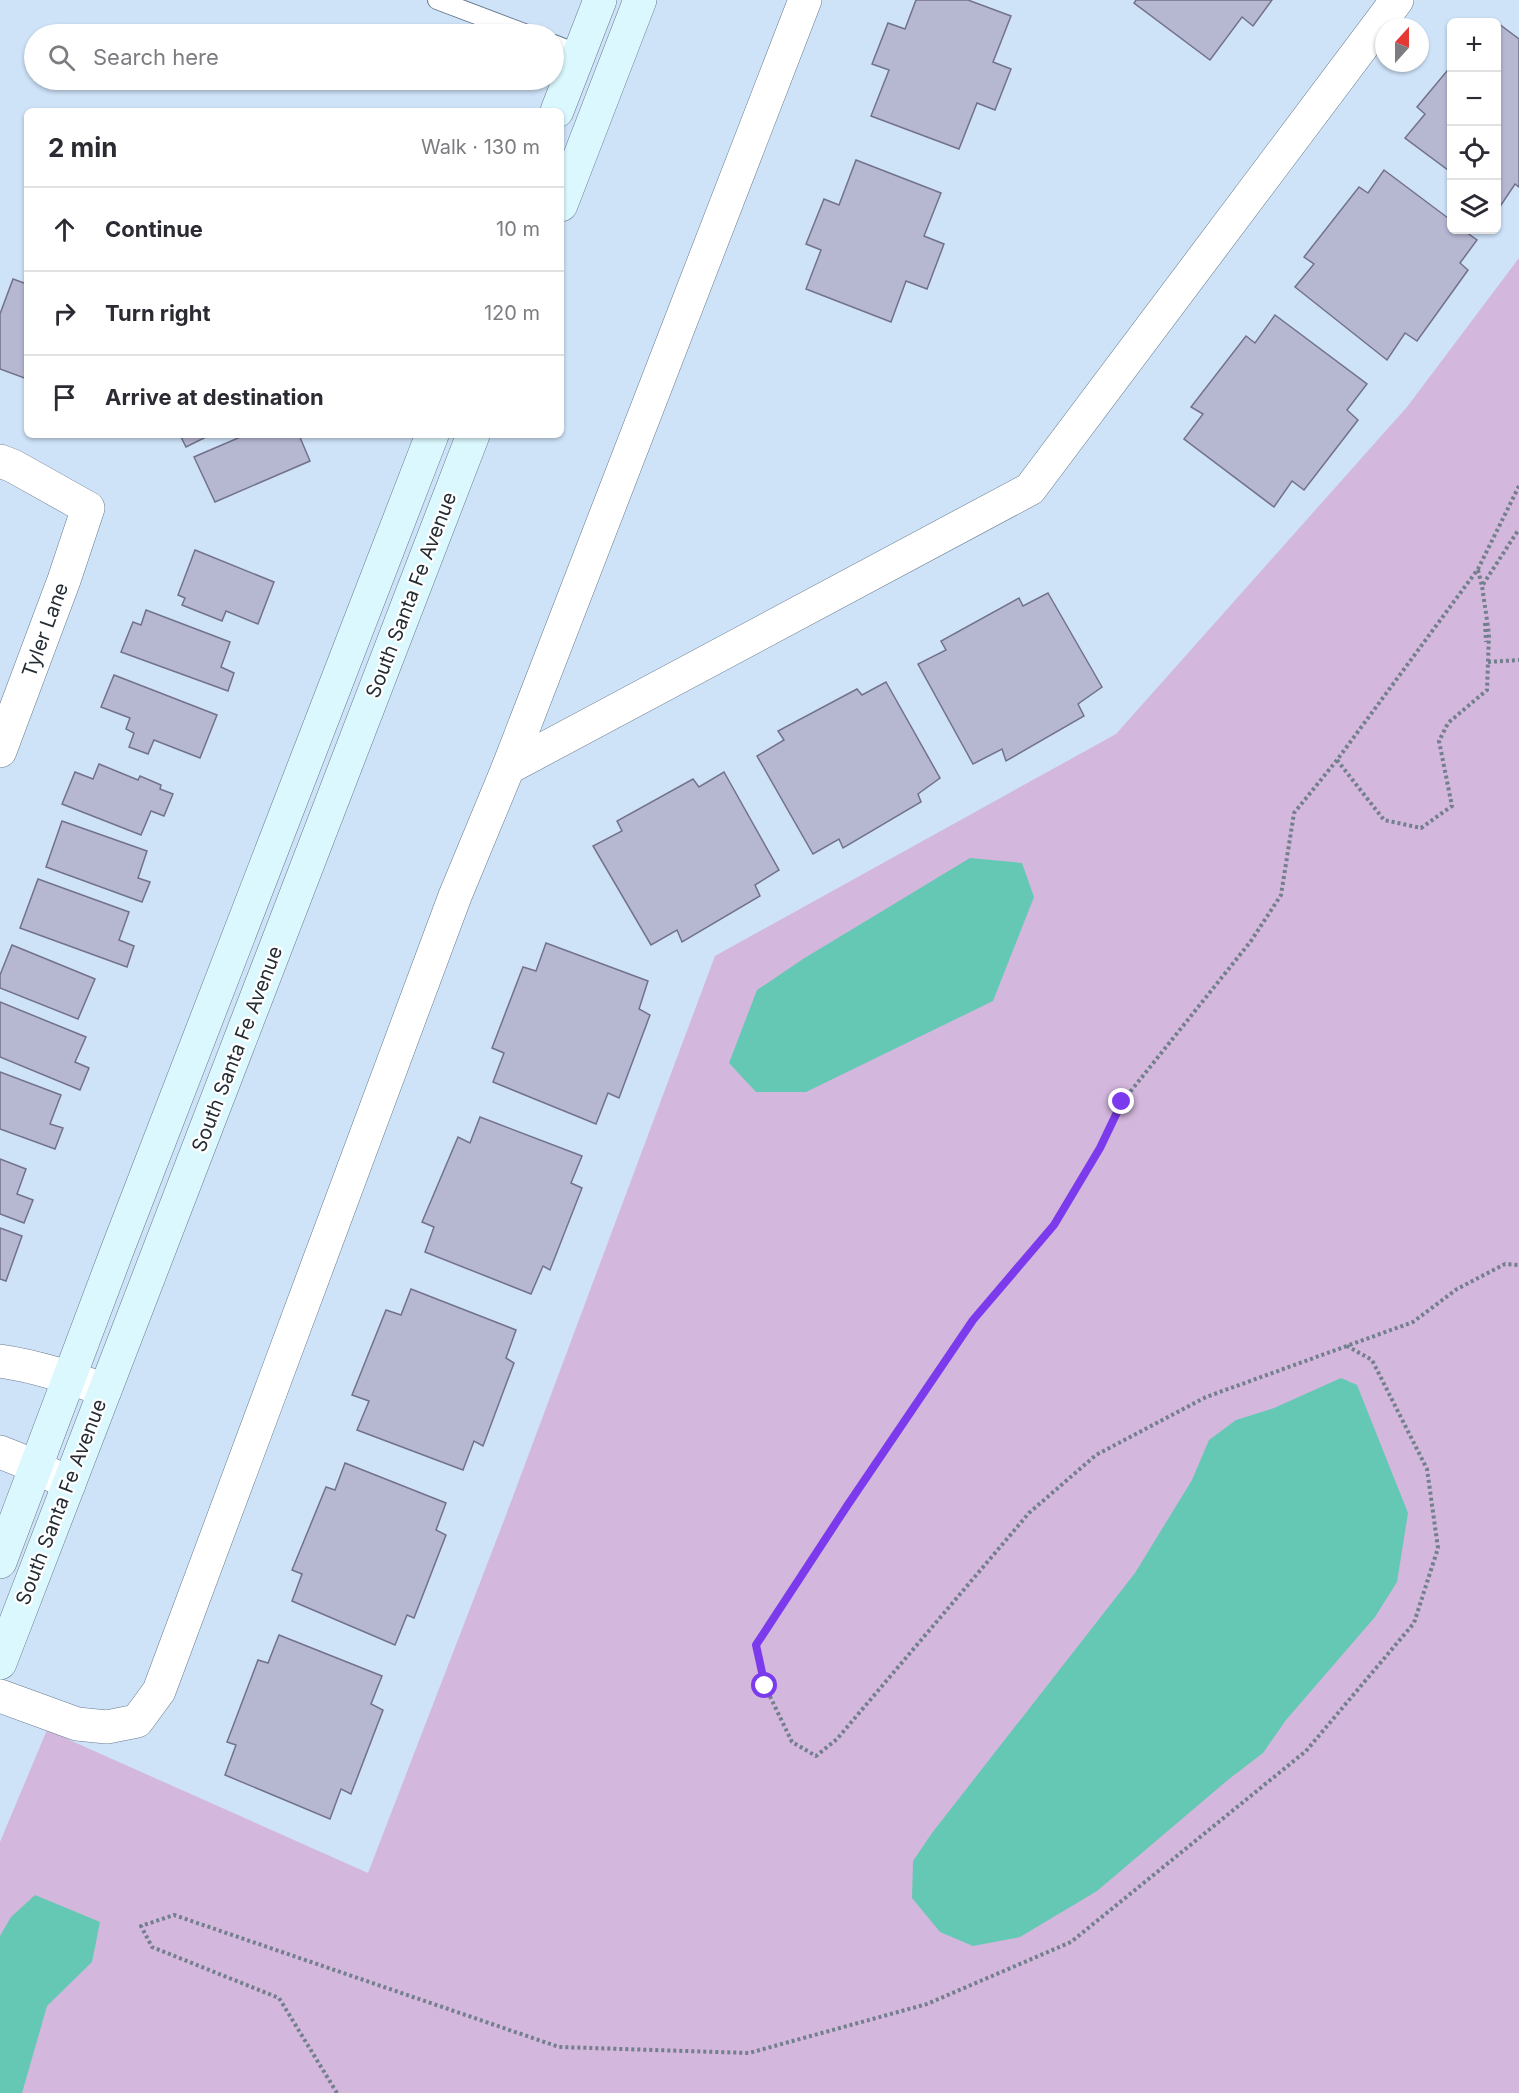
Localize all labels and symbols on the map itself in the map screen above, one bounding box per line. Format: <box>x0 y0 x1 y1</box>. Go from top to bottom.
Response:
north arrow <box>1375 18 1429 72</box>
street label: South Santa Fe Avenue <box>361 489 461 701</box>
street label: Tyler Lane <box>17 580 73 680</box>
street label: South Santa Fe Avenue <box>187 943 287 1155</box>
route end <box>1108 1088 1134 1114</box>
street label: South Santa Fe Avenue <box>11 1396 111 1608</box>
route start <box>751 1672 777 1698</box>

